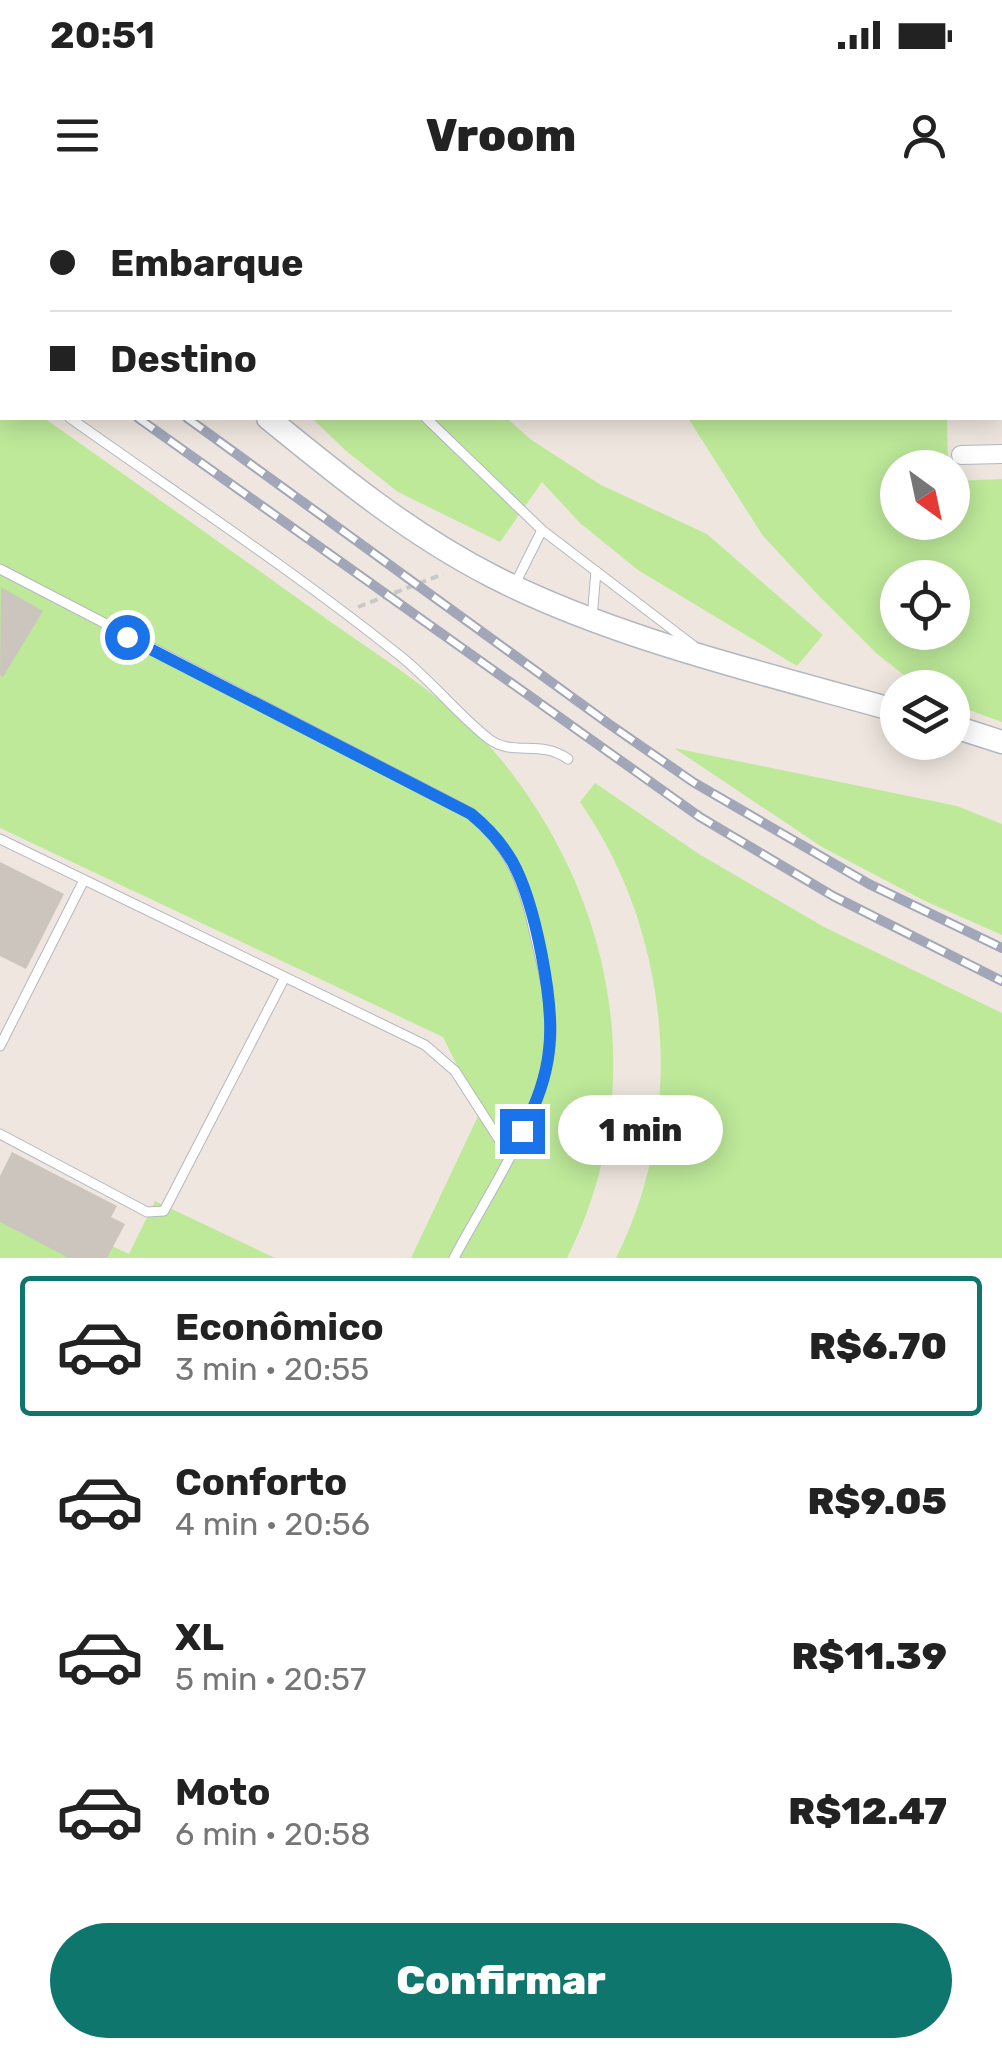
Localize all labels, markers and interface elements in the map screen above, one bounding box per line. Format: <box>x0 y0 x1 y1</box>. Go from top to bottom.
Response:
text: 20:51 <box>50 12 155 58</box>
icon: menu <box>50 108 105 163</box>
icon: person <box>897 108 952 163</box>
text: Vroom <box>426 109 576 162</box>
text: Embarque <box>110 240 303 286</box>
text: Destino <box>110 336 257 382</box>
north arrow <box>880 450 970 540</box>
map controls <box>880 450 970 760</box>
button: locate <box>880 560 970 650</box>
route start <box>105 615 150 660</box>
button: layers <box>880 670 970 760</box>
callout: 1 min <box>557 1096 722 1166</box>
route end <box>500 1109 545 1154</box>
text: 1 min <box>599 1111 682 1149</box>
icon: car <box>55 1301 145 1391</box>
text: Econômico <box>175 1304 384 1350</box>
text: R$6.70 <box>809 1323 947 1369</box>
text: 3 min · 20:55 <box>175 1350 369 1388</box>
icon: car <box>55 1456 145 1546</box>
text: Conforto <box>175 1459 347 1505</box>
text: R$9.05 <box>807 1478 947 1524</box>
text: 4 min · 20:56 <box>175 1505 370 1543</box>
icon: car <box>55 1611 145 1701</box>
text: XL <box>175 1614 224 1660</box>
text: R$11.39 <box>791 1633 947 1679</box>
text: 5 min · 20:57 <box>175 1660 366 1698</box>
icon: car <box>55 1766 145 1856</box>
text: Moto <box>175 1769 271 1815</box>
text: R$12.47 <box>788 1788 947 1834</box>
text: 6 min · 20:58 <box>175 1815 371 1853</box>
button: Confirmar <box>50 1923 952 2038</box>

